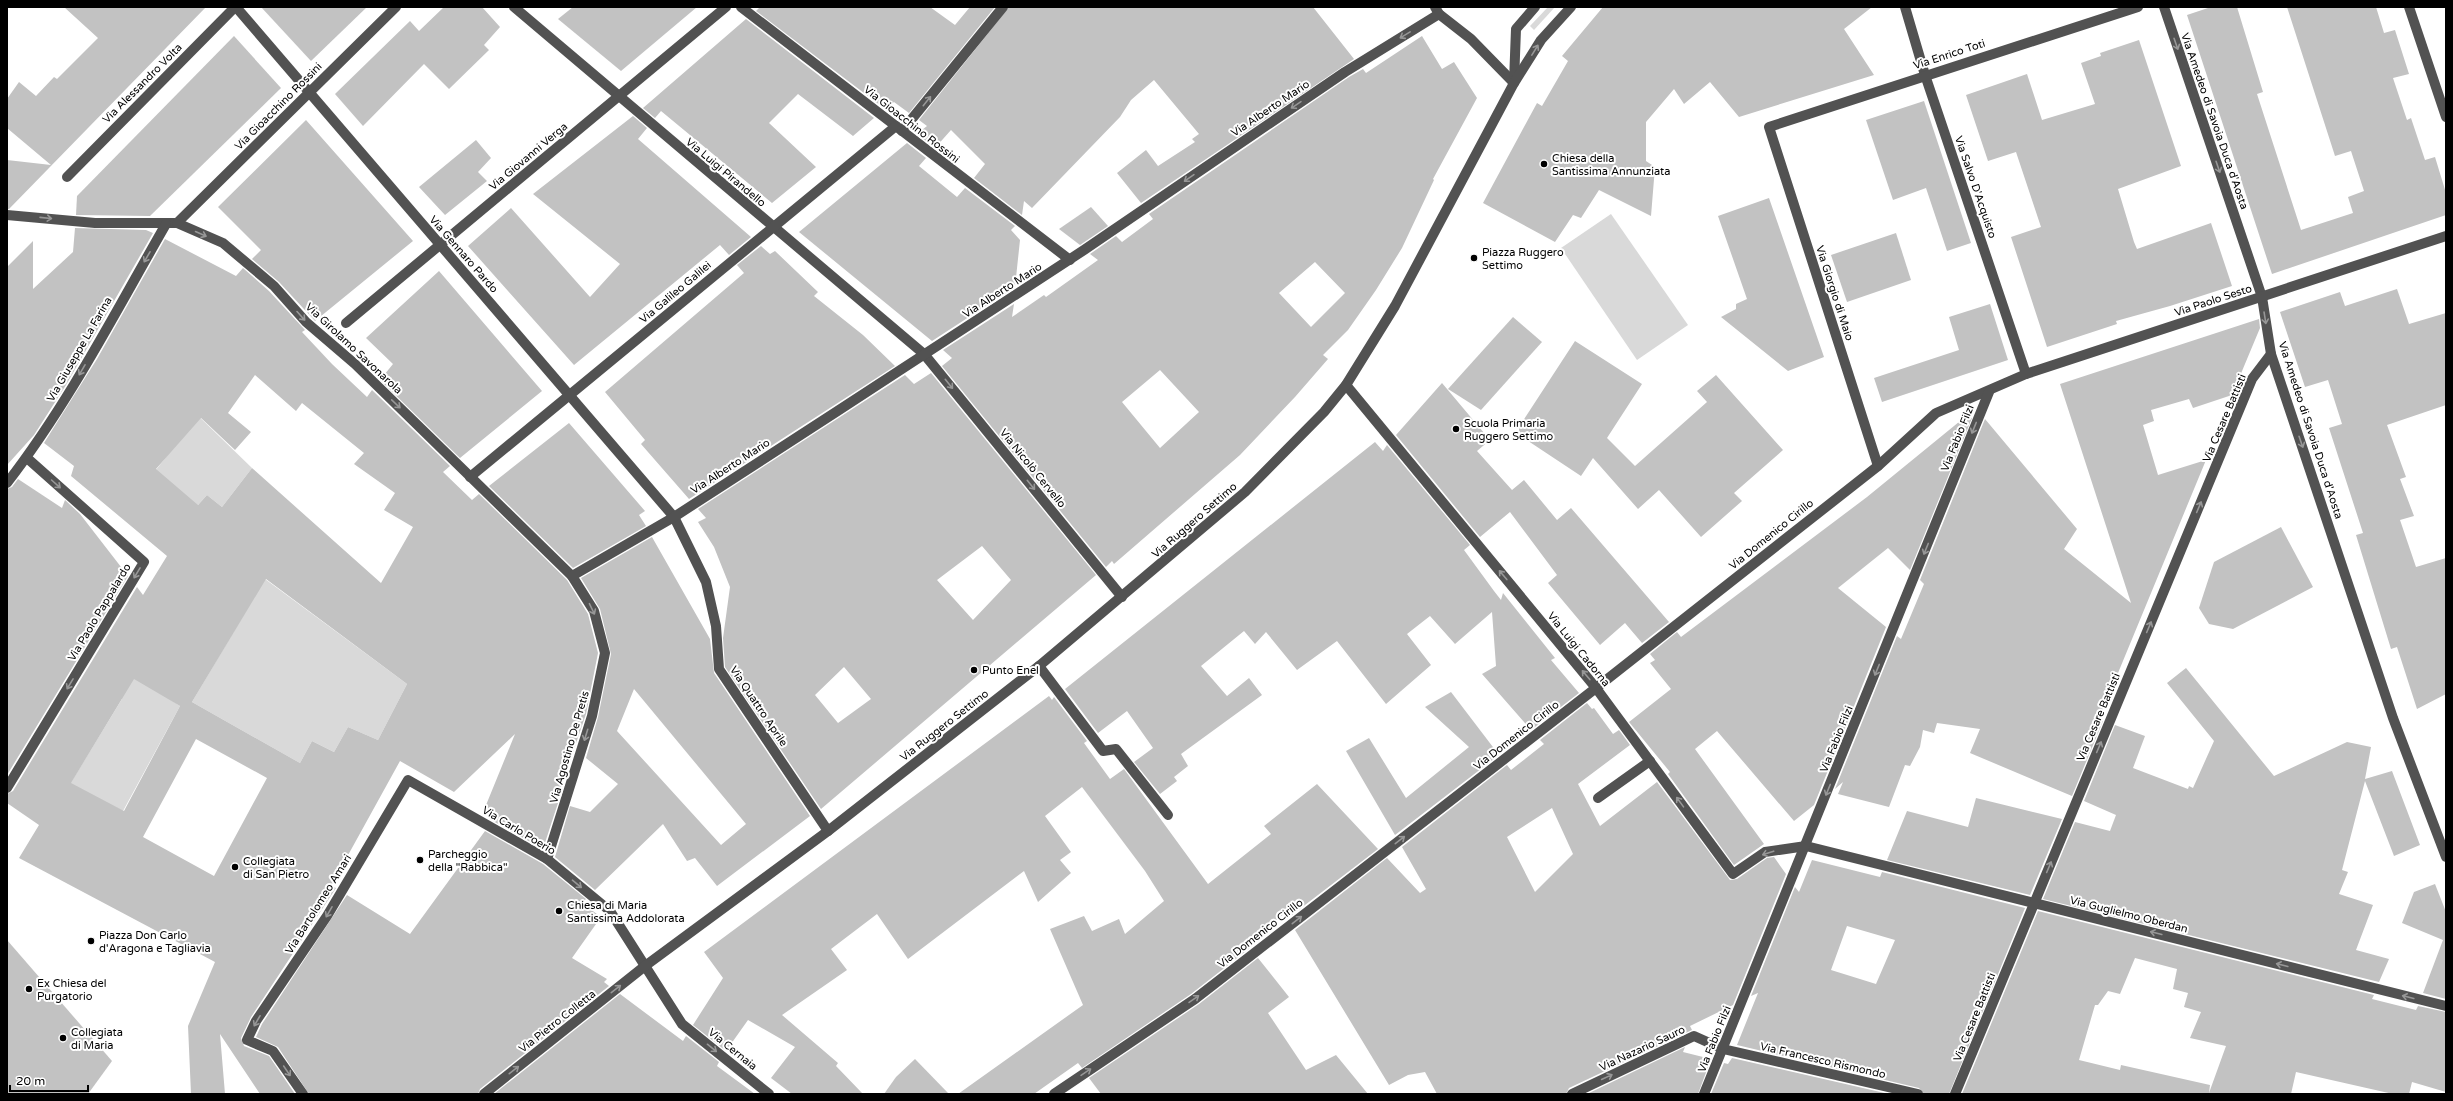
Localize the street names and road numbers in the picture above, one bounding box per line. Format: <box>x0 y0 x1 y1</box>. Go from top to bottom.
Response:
street label: Via Amedeo di Savoia Duca d'Aosta <box>2178 31 2251 211</box>
street label: Via Enrico Toti <box>1912 37 1987 72</box>
street label: Via Alessandro Volta <box>100 41 185 126</box>
street label: Via Gioacchino Rossini <box>232 60 325 153</box>
street label: Via Alberto Mario <box>1229 77 1312 139</box>
street label: Via Gioacchino Rossini <box>861 83 962 166</box>
street label: Via Giovanni Verga <box>486 120 570 193</box>
street label: Via Salvo D'Acquisto <box>1952 134 1999 240</box>
street label: Via Luigi Pirandello <box>683 135 768 210</box>
street label: Via Gennaro Pardo <box>427 213 501 296</box>
street label: Via Giorgio di Maio <box>1813 244 1856 343</box>
street label: Via Galileo Galilei <box>637 259 714 326</box>
street label: Via Alberto Mario <box>960 260 1045 321</box>
street label: Via Paolo Sesto <box>2173 282 2254 319</box>
street label: Via Giuseppe La Farina <box>44 295 115 404</box>
street label: Via Girolamo Savonarola <box>303 300 405 397</box>
street label: Via Amedeo di Savoia Duca d'Aosta <box>2276 340 2345 520</box>
street label: Via Cesare Battisti <box>2200 372 2249 464</box>
street label: Via Fabio Filzi <box>1938 403 1977 473</box>
street label: Via Nicolò Cervello <box>997 426 1069 511</box>
street label: Via Alberto Mario <box>688 436 773 497</box>
street label: Via Ruggero Settimo <box>1149 480 1240 561</box>
street label: Via Domenico Cirillo <box>1727 496 1816 572</box>
street label: Via Paolo Pappalardo <box>65 561 134 663</box>
street label: Via Luigi Cadorna <box>1545 609 1613 689</box>
street label: Via Quattro Aprile <box>727 664 790 749</box>
street label: Via Cesare Battisti <box>2074 671 2123 763</box>
street label: Via Ruggero Settimo <box>898 687 991 764</box>
street label: Via Agostino De Pretis <box>547 689 592 805</box>
street label: Via Domenico Cirillo <box>1471 698 1562 773</box>
street label: Via Fabio Filzi <box>1817 704 1856 774</box>
street label: Via Carlo Poerio <box>480 803 558 858</box>
street label: Via Bartolomeo Amari <box>282 852 354 956</box>
street label: Via Guglielmo Oberdan <box>2068 894 2189 935</box>
street label: Via Domenico Cirillo <box>1215 896 1306 971</box>
street label: Via Cesare Battisti <box>1951 971 1998 1063</box>
street label: Via Pietro Colletta <box>516 987 598 1055</box>
street label: Via Fabio Filzi <box>1695 1004 1734 1074</box>
street label: Via Nazario Sauro <box>1597 1023 1687 1074</box>
street label: Via Cernaia <box>706 1026 760 1073</box>
street label: Via Francesco Rismondo <box>1759 1040 1887 1081</box>

